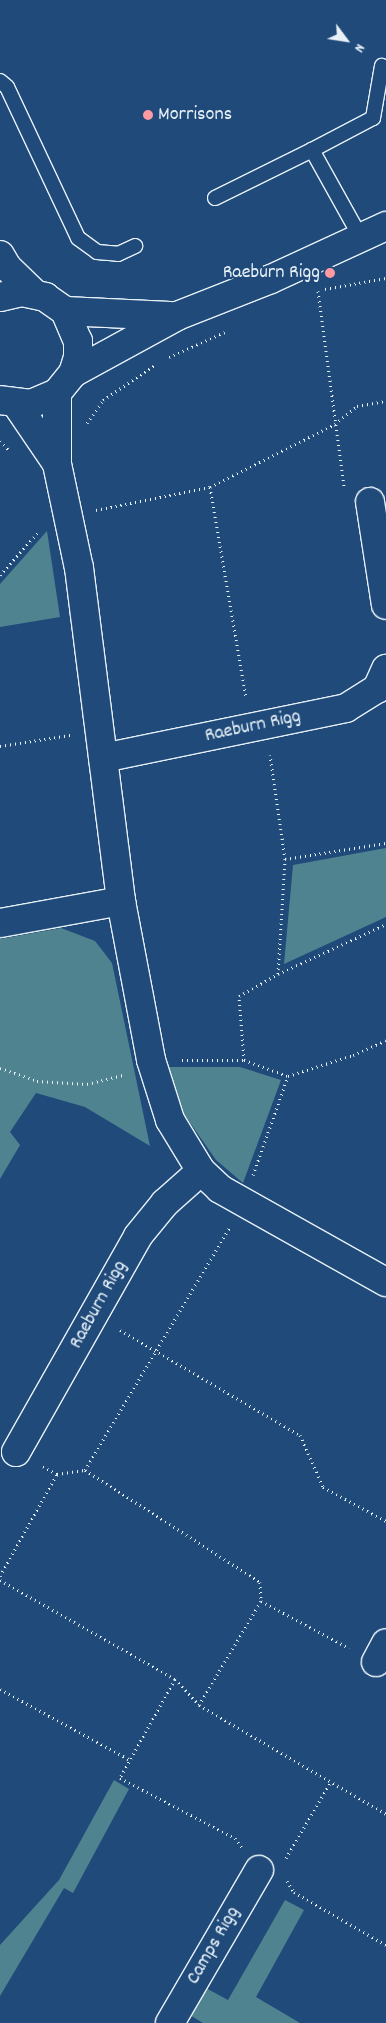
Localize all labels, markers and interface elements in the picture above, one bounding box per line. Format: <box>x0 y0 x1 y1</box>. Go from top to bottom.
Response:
north arrow <box>321 15 371 65</box>
text: N <box>349 40 369 56</box>
place label: Morrisons <box>158 103 232 127</box>
marker: Morrisons <box>142 109 154 121</box>
place label: Raeburn Rigg <box>223 261 320 285</box>
marker: Raeburn Rigg <box>324 267 336 279</box>
street label: Raeburn Rigg <box>203 705 303 749</box>
street label: Raeburn Rigg <box>65 1257 133 1353</box>
street label: Camps Rigg <box>182 1903 246 1989</box>

